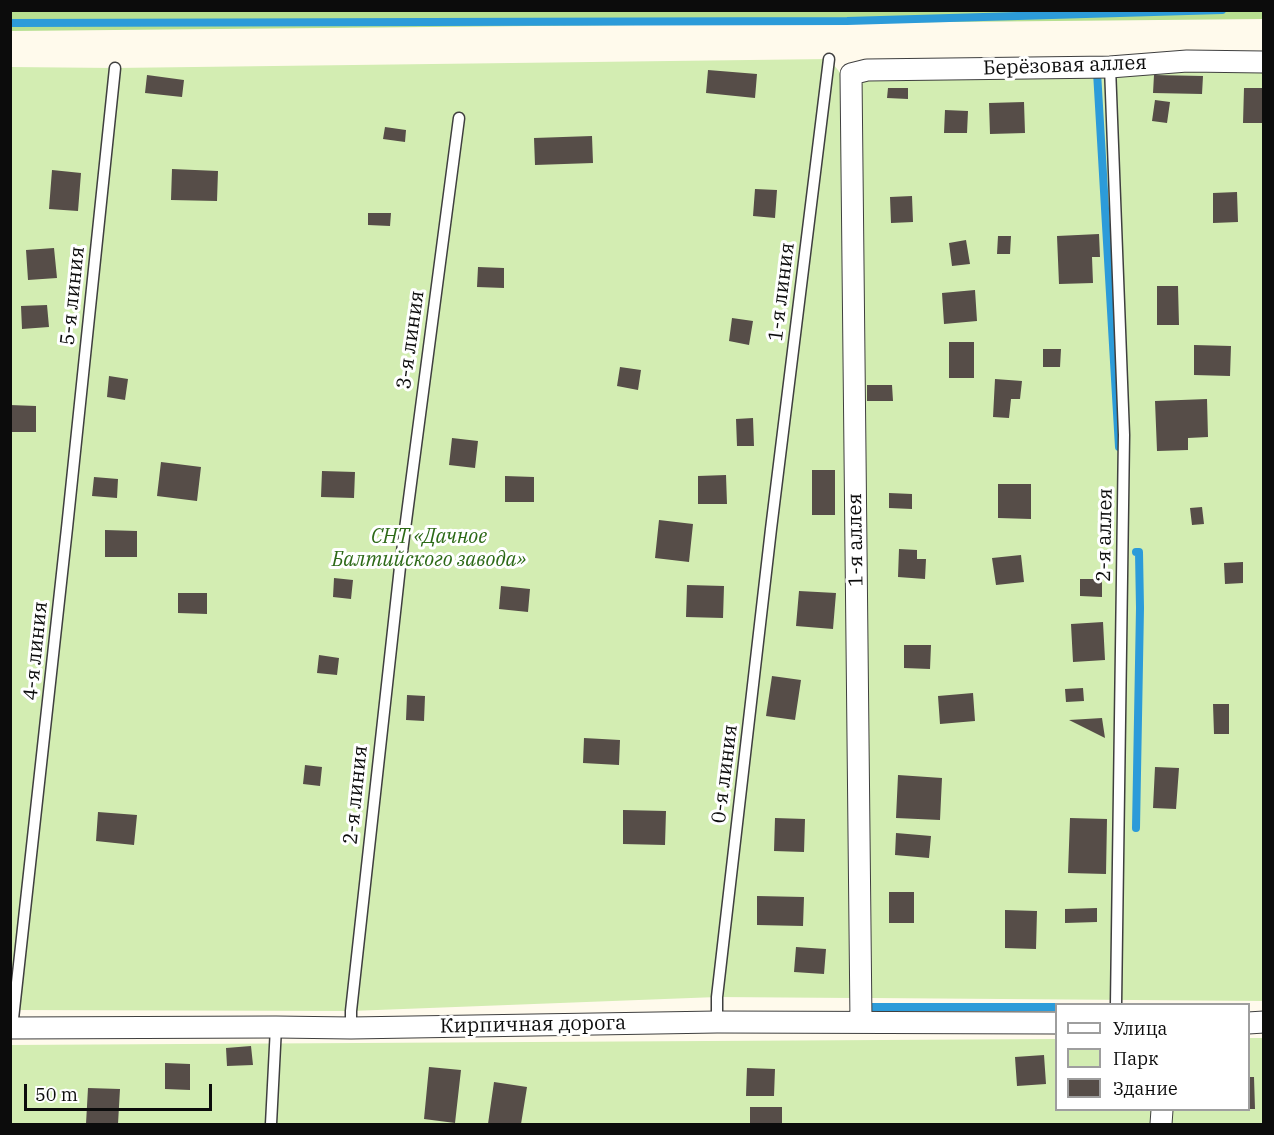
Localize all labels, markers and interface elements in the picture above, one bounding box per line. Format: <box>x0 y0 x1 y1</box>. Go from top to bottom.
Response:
street label: Берёзовая аллея <box>983 51 1147 81</box>
street label: 1-я линия <box>764 241 800 343</box>
street label: 5-я линия <box>56 245 90 347</box>
street label: 3-я линия <box>392 289 430 391</box>
street label: 2-я аллея <box>1092 488 1118 582</box>
street label: 1-я аллея <box>843 493 869 587</box>
park label: СНТ «Дачное Балтийского завода» <box>332 525 526 572</box>
street label: 4-я линия <box>19 600 53 702</box>
street label: 0-я линия <box>707 723 743 825</box>
street label: 2-я линия <box>339 744 373 846</box>
legend <box>1055 1003 1250 1111</box>
street label: Кирпичная дорога <box>440 1011 626 1039</box>
text: Улица <box>1113 1017 1167 1040</box>
text: Парк <box>1113 1047 1159 1070</box>
scale bar <box>27 1072 214 1110</box>
text: Здание <box>1113 1077 1178 1100</box>
text: 50 m <box>35 1083 78 1106</box>

